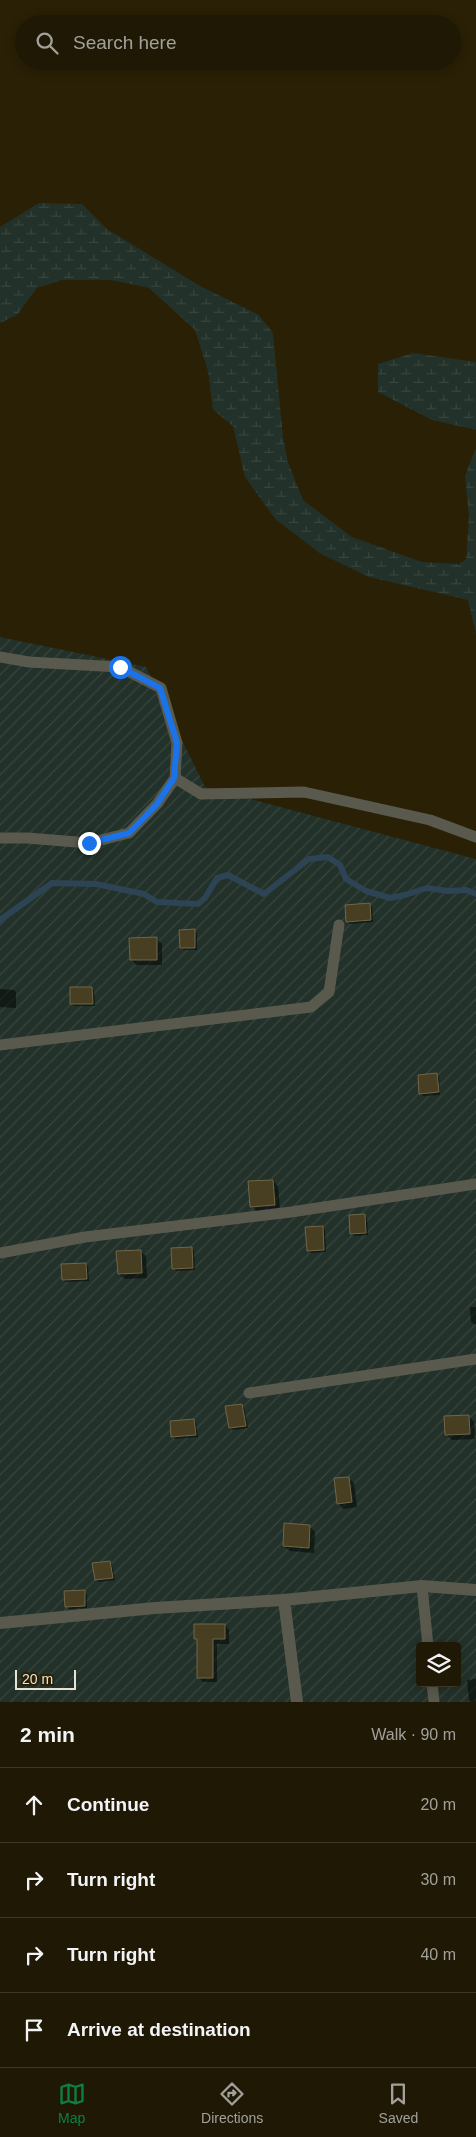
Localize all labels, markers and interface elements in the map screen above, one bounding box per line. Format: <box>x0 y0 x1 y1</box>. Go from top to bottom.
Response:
search box <box>15 15 461 70</box>
icon: search <box>33 29 61 57</box>
text: Search here <box>73 32 177 53</box>
route start <box>109 656 132 679</box>
route end <box>78 832 101 855</box>
map controls <box>416 1642 461 1687</box>
button: layers <box>416 1642 461 1687</box>
scale bar <box>15 1667 76 1690</box>
text: 20 m <box>22 1671 53 1687</box>
text: 2 min <box>20 1723 75 1746</box>
text: Walk · 90 m <box>371 1726 456 1743</box>
icon: ahead <box>20 1791 48 1819</box>
text: Continue <box>67 1794 149 1815</box>
text: 20 m <box>420 1796 456 1813</box>
icon: right <box>20 1866 48 1894</box>
text: Turn right <box>67 1869 155 1890</box>
text: 30 m <box>420 1871 456 1888</box>
icon: right <box>20 1941 48 1969</box>
text: Turn right <box>67 1944 155 1965</box>
text: 40 m <box>420 1946 456 1963</box>
icon: arrive <box>20 2016 48 2044</box>
text: Arrive at destination <box>67 2019 251 2040</box>
tab: Map <box>58 2080 86 2126</box>
tab: Directions <box>201 2080 263 2126</box>
tab: Saved <box>379 2080 418 2126</box>

